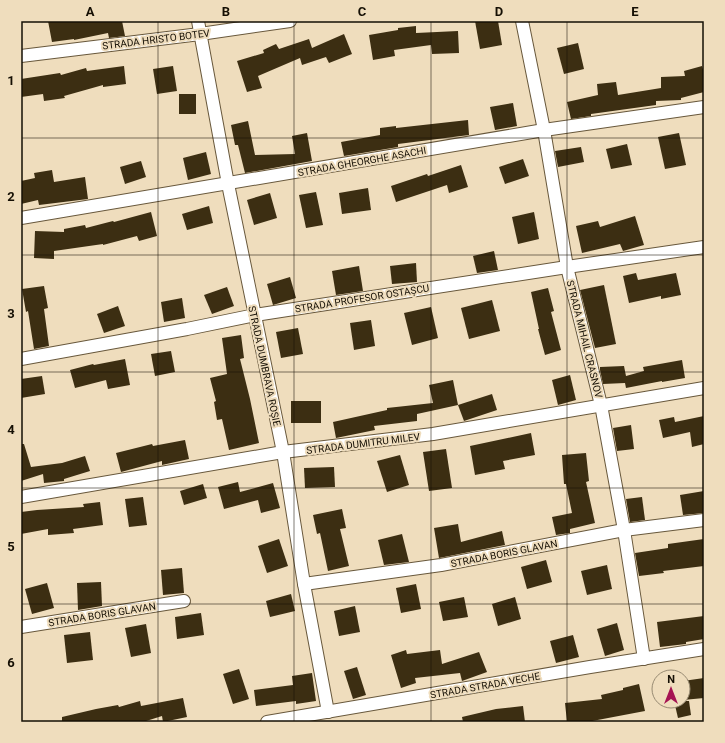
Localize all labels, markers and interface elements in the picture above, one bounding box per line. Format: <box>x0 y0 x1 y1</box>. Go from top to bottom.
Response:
text: A <box>86 4 95 19</box>
text: B <box>222 4 230 19</box>
text: C <box>358 4 367 19</box>
text: D <box>495 4 503 19</box>
text: E <box>631 4 639 19</box>
street label: STRADA HRISTO BOTEV <box>102 27 211 52</box>
text: 1 <box>7 73 15 88</box>
street label: STRADA GHEORGHE ASACHI <box>297 145 427 178</box>
text: 2 <box>7 189 15 204</box>
street label: STRADA MIHAIL CRASNOV <box>565 279 605 400</box>
street label: STRADA PROFESOR OSTAȘCU <box>294 282 430 316</box>
street label: STRADA DUMBRAVA ROȘIE <box>245 305 283 428</box>
text: 3 <box>7 306 15 321</box>
text: 4 <box>7 422 15 437</box>
street label: STRADA DUMITRU MILEV <box>306 431 421 456</box>
street label: STRADA BORIS GLAVAN <box>450 538 558 569</box>
text: 5 <box>7 539 15 554</box>
street label: STRADA BORIS GLAVAN <box>48 601 157 628</box>
text: 6 <box>7 655 15 670</box>
north arrow <box>651 669 691 709</box>
street label: STRADA STRADA VECHE <box>429 670 541 701</box>
text: N <box>667 673 675 686</box>

